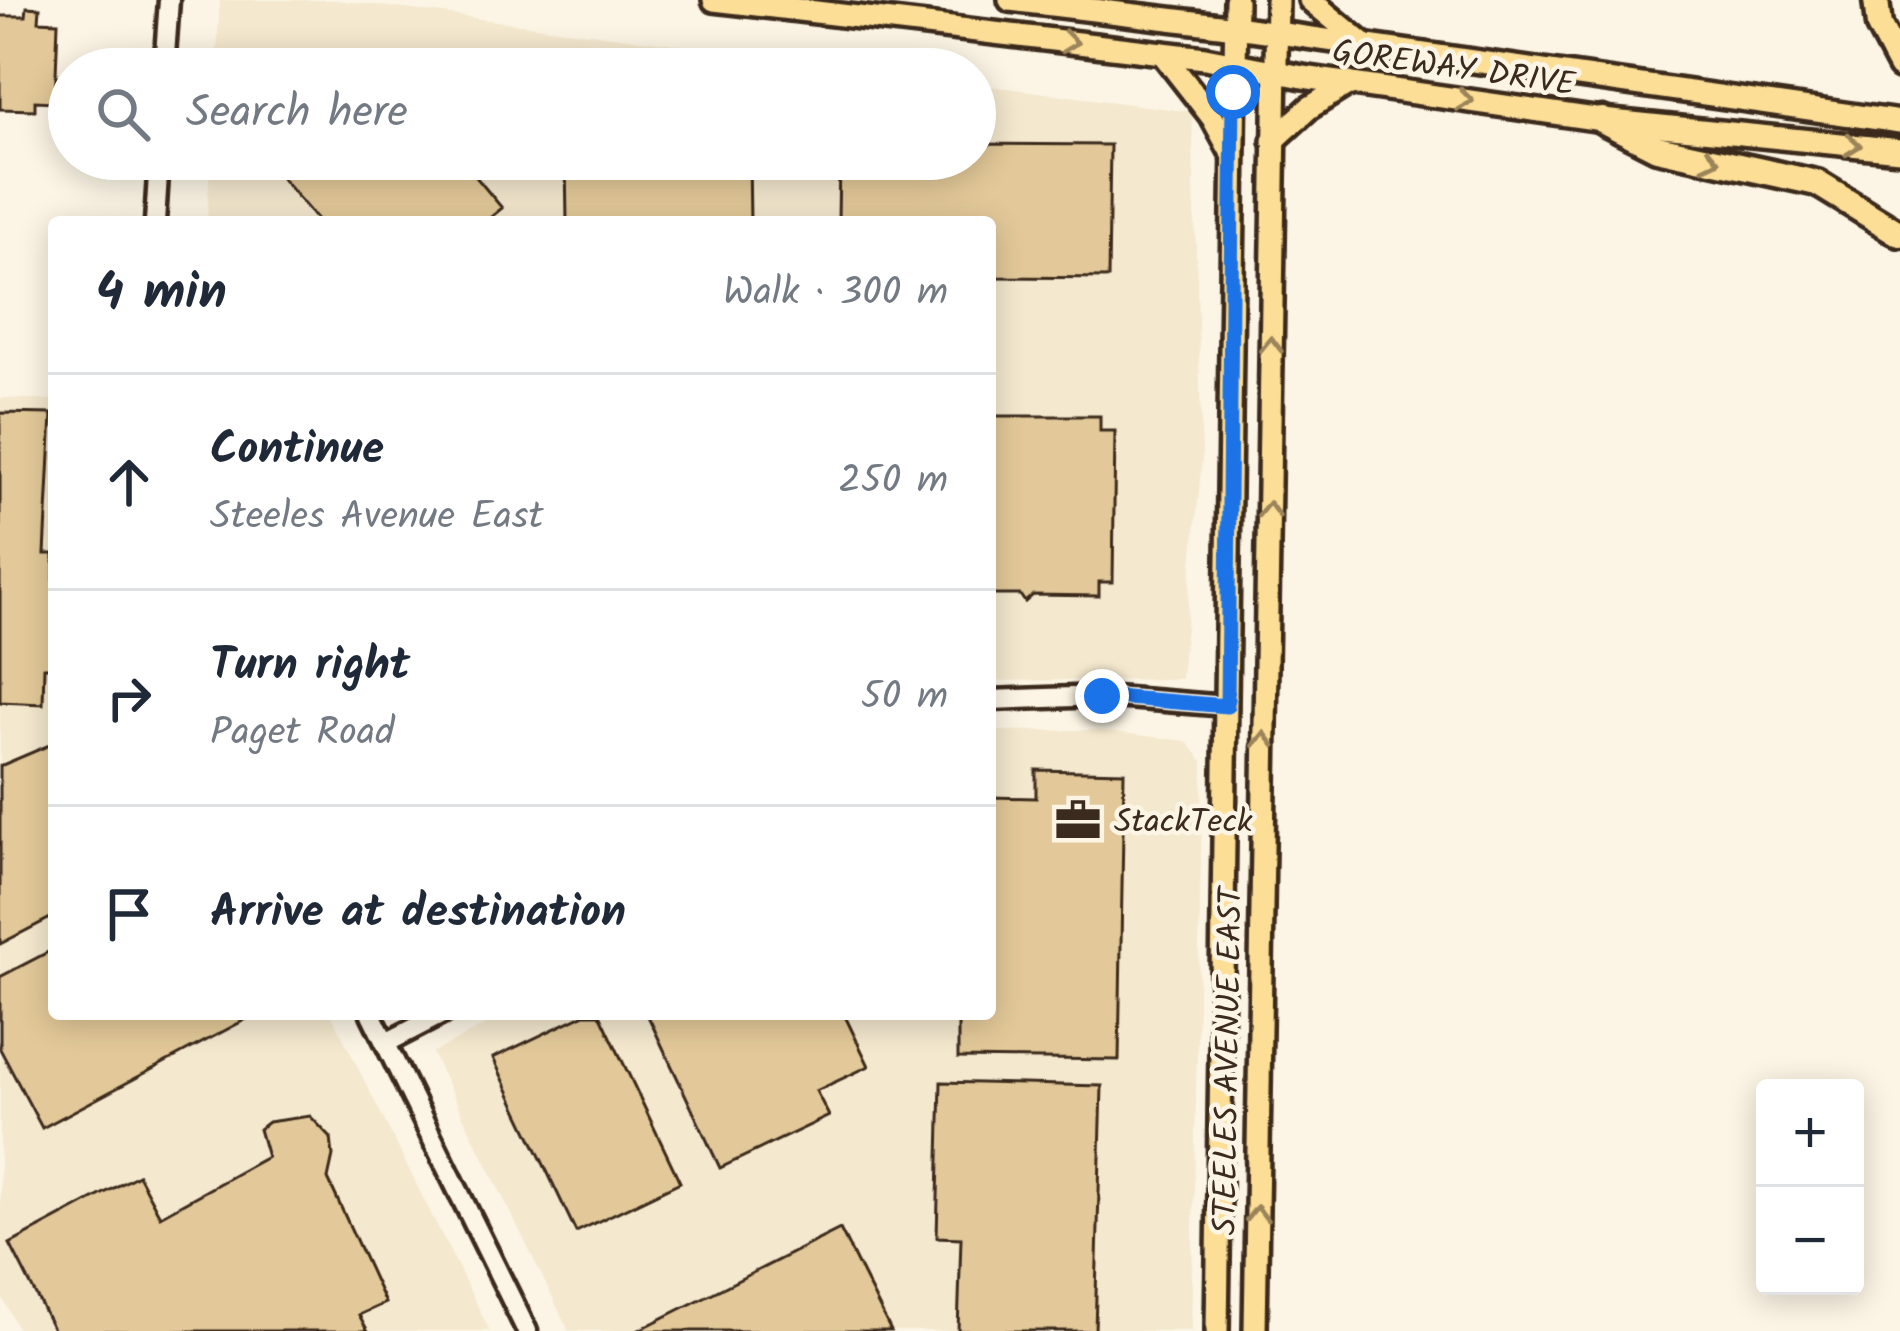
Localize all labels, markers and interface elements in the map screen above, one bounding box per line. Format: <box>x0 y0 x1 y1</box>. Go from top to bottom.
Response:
street label: GOREWAY DRIVE <box>1329 26 1579 113</box>
one-way arrow <box>1061 28 1080 54</box>
search box <box>48 48 996 180</box>
route start <box>1206 65 1260 119</box>
text: Search here <box>186 78 408 150</box>
icon: search <box>90 81 156 147</box>
one-way arrow <box>1455 86 1475 112</box>
one-way arrow <box>1843 132 1862 157</box>
one-way arrow <box>1700 147 1720 172</box>
text: 4 min <box>96 254 227 335</box>
text: Walk · 300 m <box>723 263 948 325</box>
one-way arrow <box>1258 335 1284 353</box>
text: Continue <box>210 415 384 487</box>
icon: ahead <box>96 449 162 515</box>
text: 250 m <box>838 451 948 513</box>
text: Steeles Avenue East <box>210 487 544 549</box>
one-way arrow <box>1256 500 1282 519</box>
text: Turn right <box>210 631 410 703</box>
icon: right <box>96 665 162 731</box>
text: 50 m <box>861 667 948 729</box>
route end <box>1075 669 1129 723</box>
text: Paget Road <box>210 703 394 765</box>
one-way arrow <box>1250 730 1276 749</box>
office icon: StackTeck <box>1053 795 1103 845</box>
place label: StackTeck <box>1114 797 1253 850</box>
text: Arrive at destination <box>210 878 626 950</box>
icon: arrive <box>96 881 162 947</box>
street label: STEELES AVENUE EAST <box>1200 884 1259 1235</box>
map controls <box>1756 1079 1864 1295</box>
button: + <box>1756 1079 1864 1187</box>
button: − <box>1756 1187 1864 1295</box>
one-way arrow <box>1243 1204 1269 1223</box>

